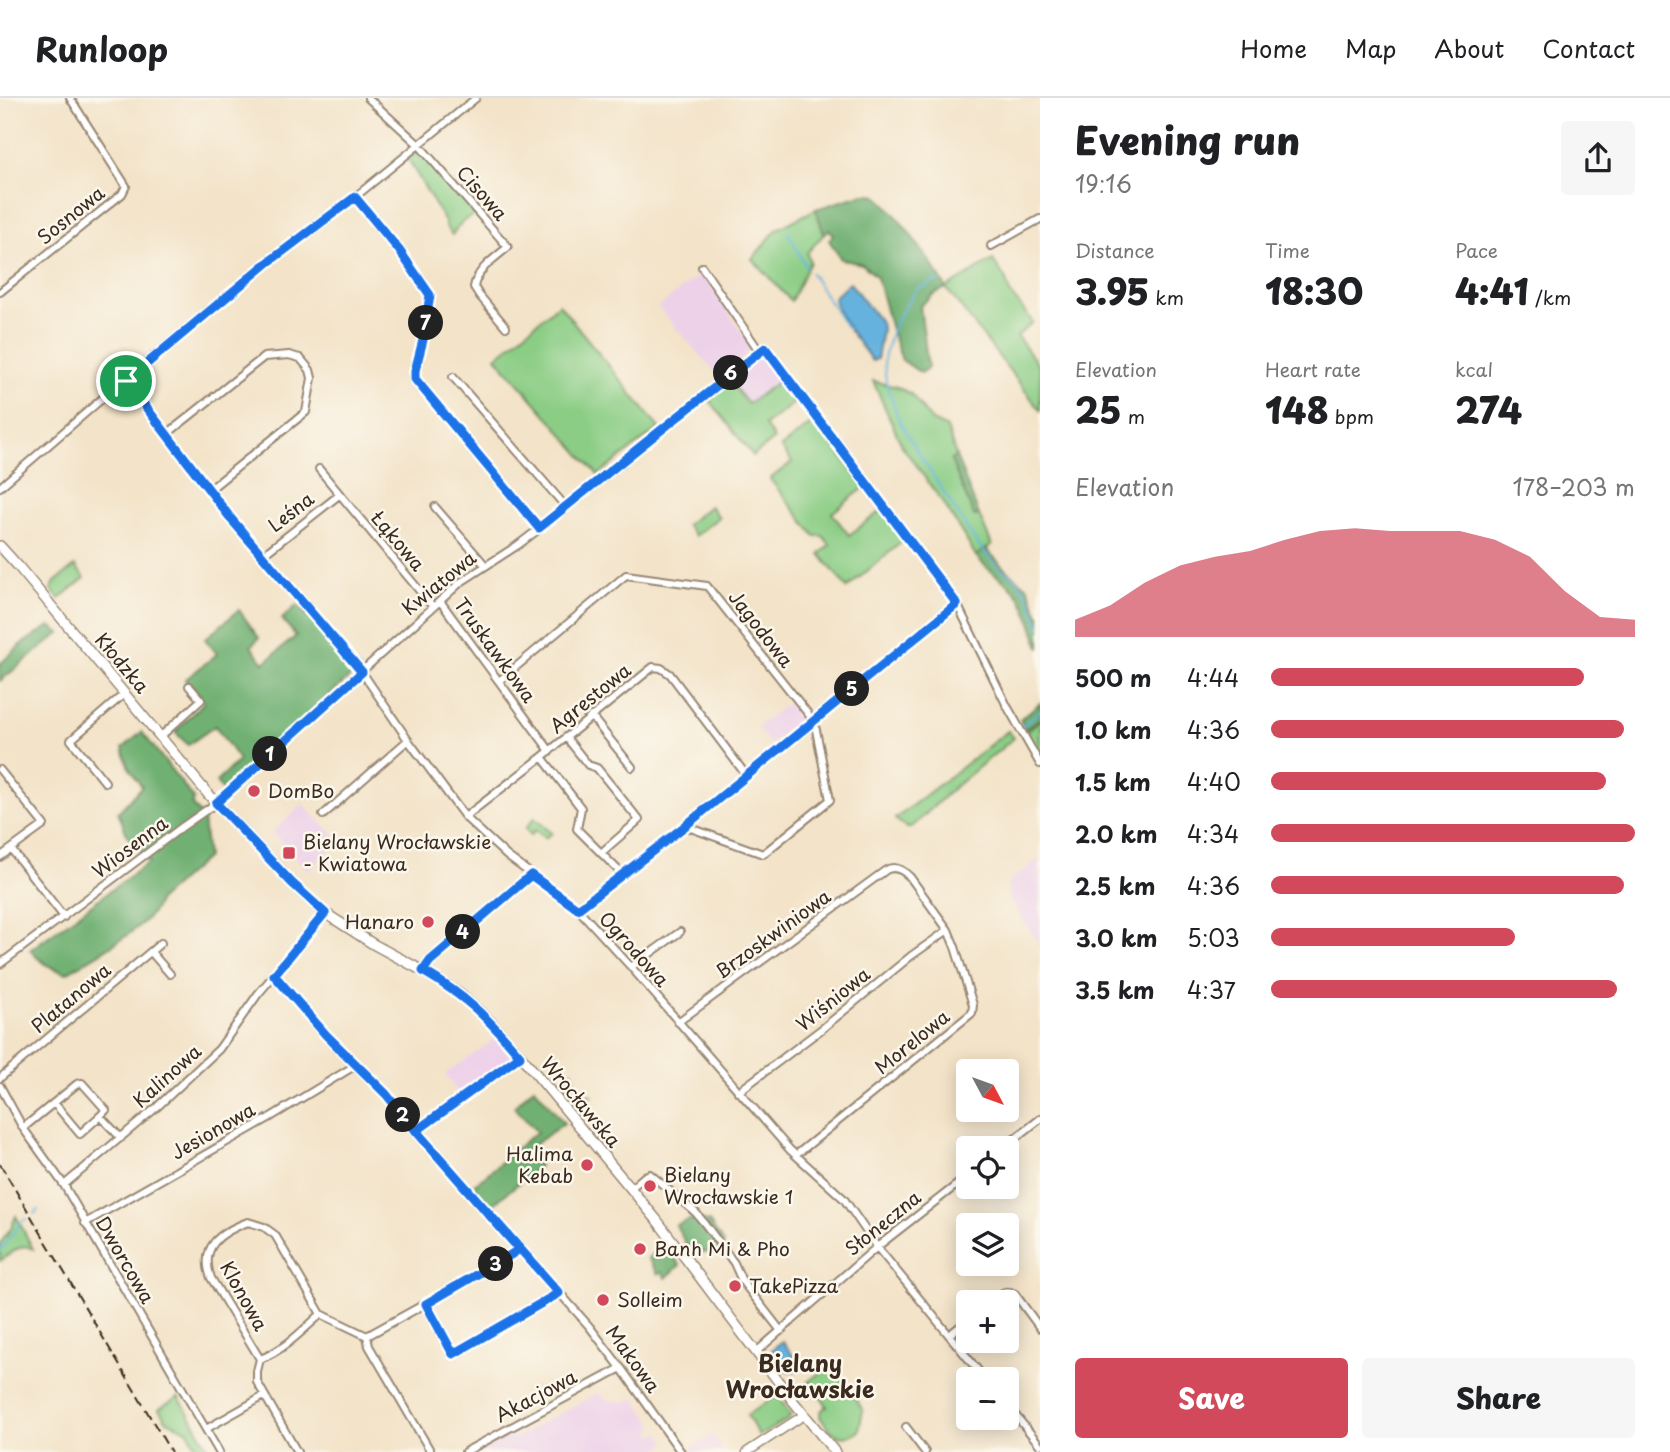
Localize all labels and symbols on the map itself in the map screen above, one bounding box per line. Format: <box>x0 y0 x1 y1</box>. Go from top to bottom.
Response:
street label: Cisowa <box>451 158 515 226</box>
street label: Sosnowa <box>31 178 110 250</box>
pin: 7 <box>408 306 444 341</box>
pin <box>96 351 156 411</box>
pin: 6 <box>714 356 748 390</box>
street label: Leśna <box>262 484 319 538</box>
street label: Łąkowa <box>365 504 432 577</box>
street label: Kwiatowa <box>395 543 482 621</box>
street label: Jagodowa <box>723 584 801 674</box>
street label: Truskawkowa <box>448 591 544 708</box>
street label: Kłodzka <box>89 626 156 699</box>
street label: Agrestowa <box>543 655 636 739</box>
pin: 5 <box>834 672 870 706</box>
pin: 1 <box>252 736 288 772</box>
place label: DomBo <box>268 776 334 804</box>
marker: DomBo <box>246 783 262 799</box>
street label: Wiosenna <box>86 808 173 884</box>
place label: Bielany Wrocławskie - Kwiatowa <box>303 827 491 877</box>
marker: Bielany Wrocławskie - Kwiatowa <box>281 845 297 861</box>
street label: Brzoskwiniowa <box>709 882 836 985</box>
street label: Ogrodowa <box>593 904 676 992</box>
place label: Hanaro <box>345 907 414 935</box>
marker: Hanaro <box>420 914 436 930</box>
pin: 4 <box>446 914 480 950</box>
street label: Platanowa <box>24 955 116 1039</box>
street label: Wiśniowa <box>789 959 876 1037</box>
street label: Morelowa <box>868 1002 955 1080</box>
street label: Kalinowa <box>126 1037 207 1114</box>
street label: Wrocławska <box>535 1050 628 1153</box>
north arrow <box>956 1059 1018 1122</box>
street label: Jesionowa <box>165 1095 260 1166</box>
pin: 2 <box>386 1098 420 1132</box>
place label: Halima Kebab <box>506 1139 573 1189</box>
marker: Halima Kebab <box>579 1157 595 1173</box>
place label: Bielany Wrocławskie 1 <box>664 1160 793 1210</box>
marker: Bielany Wrocławskie 1 <box>642 1178 658 1194</box>
street label: Słoneczna <box>838 1183 926 1261</box>
street label: Dworcowa <box>90 1211 162 1309</box>
place label: Banh Mi & Pho <box>654 1234 790 1262</box>
marker: Banh Mi & Pho <box>632 1241 648 1257</box>
pin: 3 <box>478 1246 514 1282</box>
street label: Klonowa <box>214 1256 276 1336</box>
place label: TakePizza <box>749 1271 839 1299</box>
marker: TakePizza <box>727 1278 743 1294</box>
place label: Solleim <box>617 1285 683 1313</box>
marker: Solleim <box>595 1292 611 1308</box>
street label: Makowa <box>600 1319 668 1398</box>
district label: Bielany Wrocławskie <box>726 1345 875 1406</box>
street label: Akacjowa <box>490 1362 582 1428</box>

